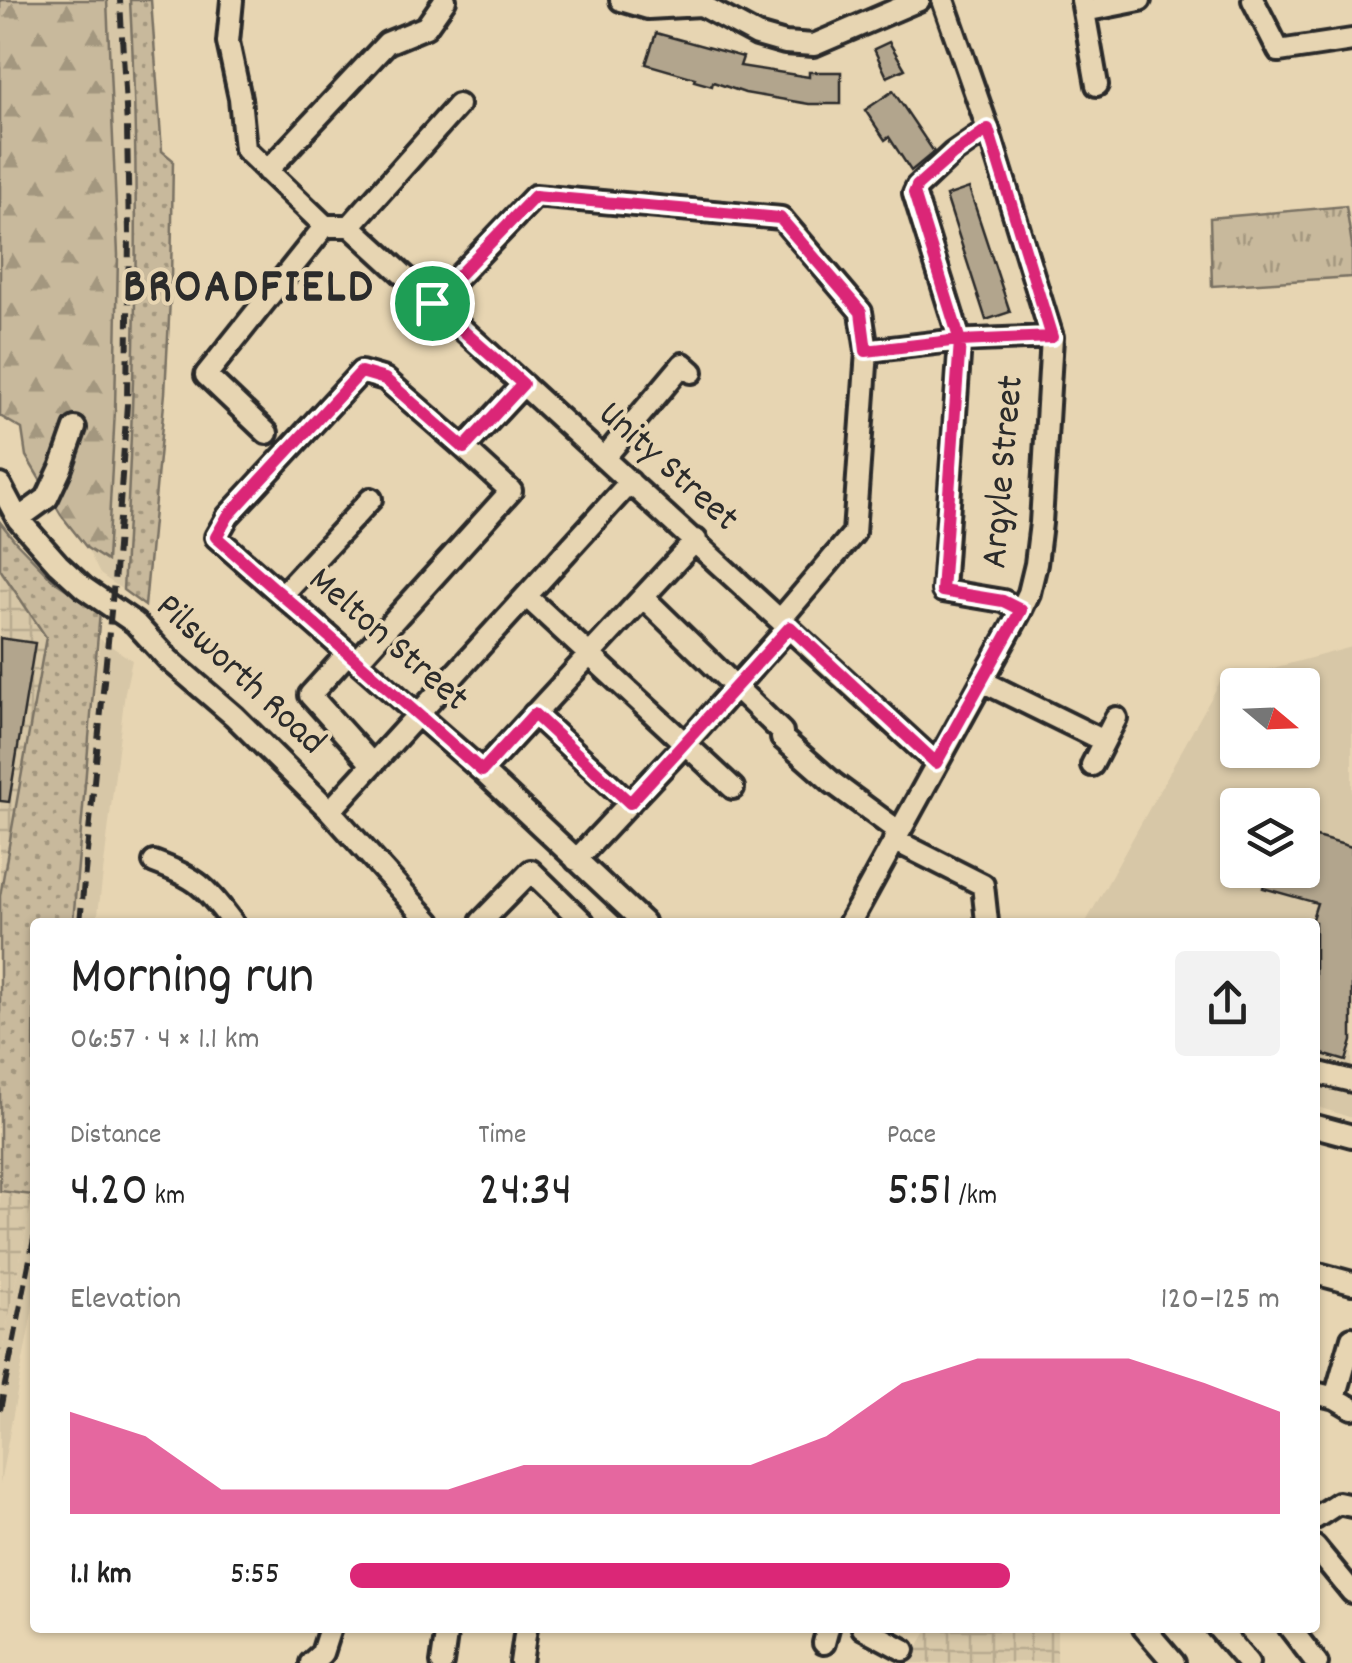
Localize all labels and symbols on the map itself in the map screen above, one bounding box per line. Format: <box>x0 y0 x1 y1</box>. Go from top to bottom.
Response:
district label: BROADFIELD <box>123 256 375 325</box>
pin <box>390 261 475 346</box>
street label: Argyle Street <box>969 373 1041 571</box>
street label: Unity Street <box>584 390 750 546</box>
street label: Melton Street <box>294 555 480 727</box>
street label: Pilsworth Road <box>141 582 337 770</box>
north arrow <box>1220 668 1320 768</box>

